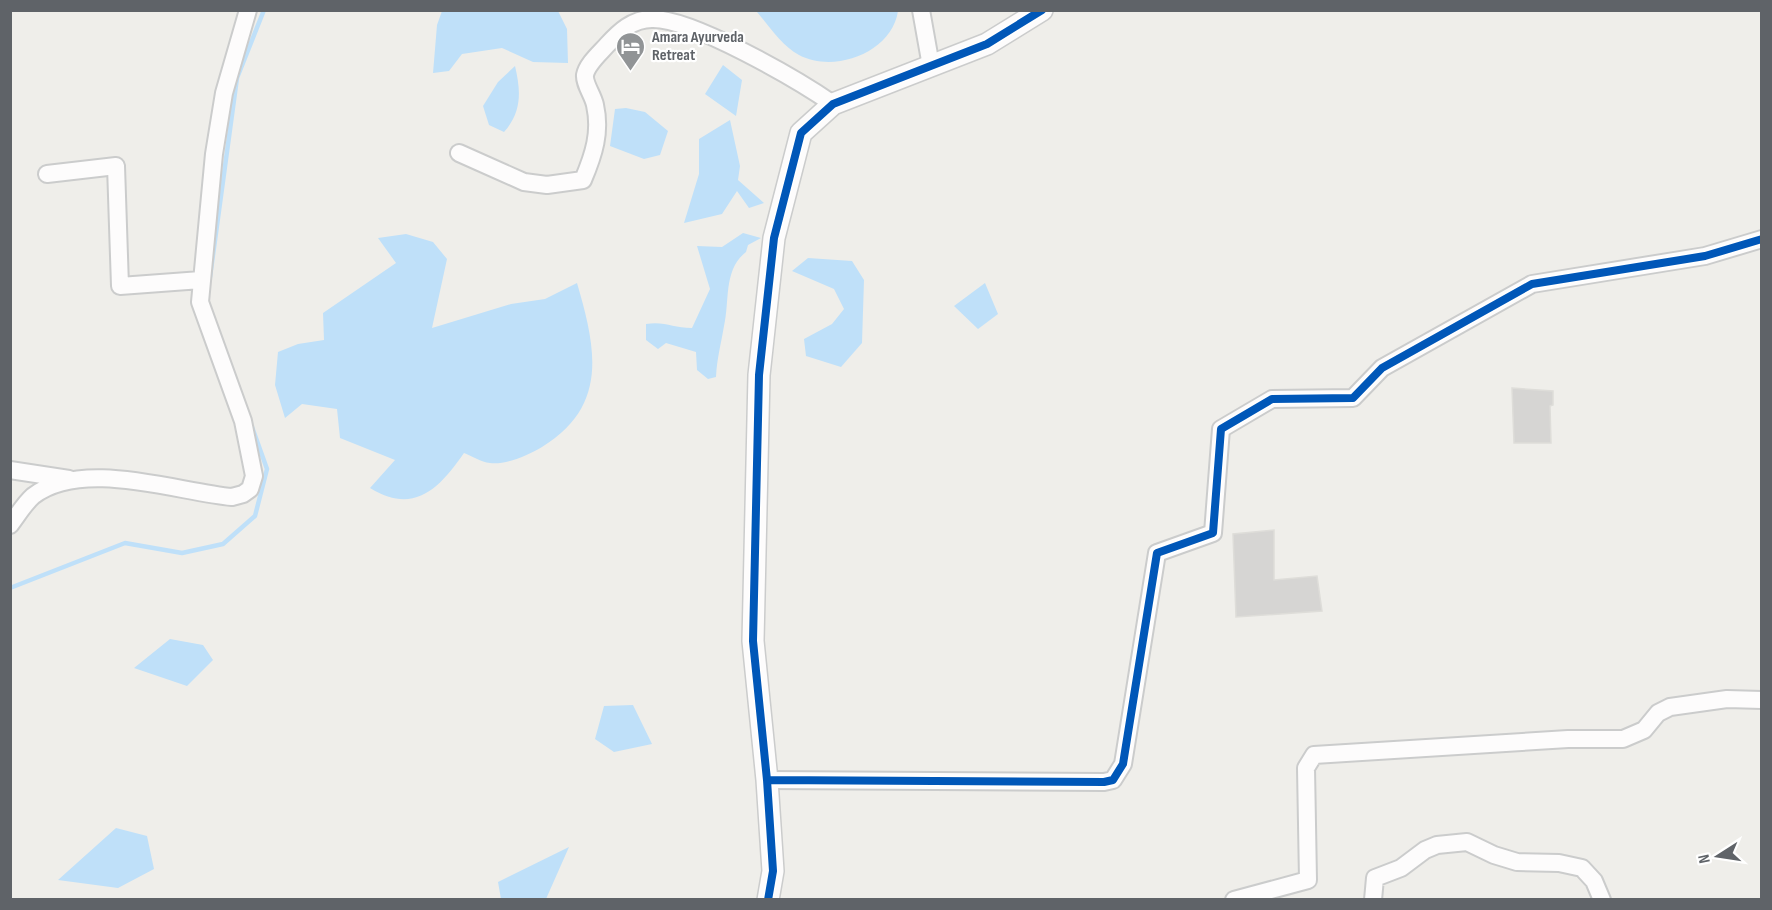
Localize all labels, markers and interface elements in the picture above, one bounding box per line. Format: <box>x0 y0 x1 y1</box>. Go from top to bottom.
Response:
place label: Amara Ayurveda Retreat <box>651 28 744 65</box>
hotel icon: Amara Ayurveda Retreat <box>615 30 647 72</box>
north arrow <box>1688 826 1748 886</box>
text: N <box>1695 853 1715 865</box>

